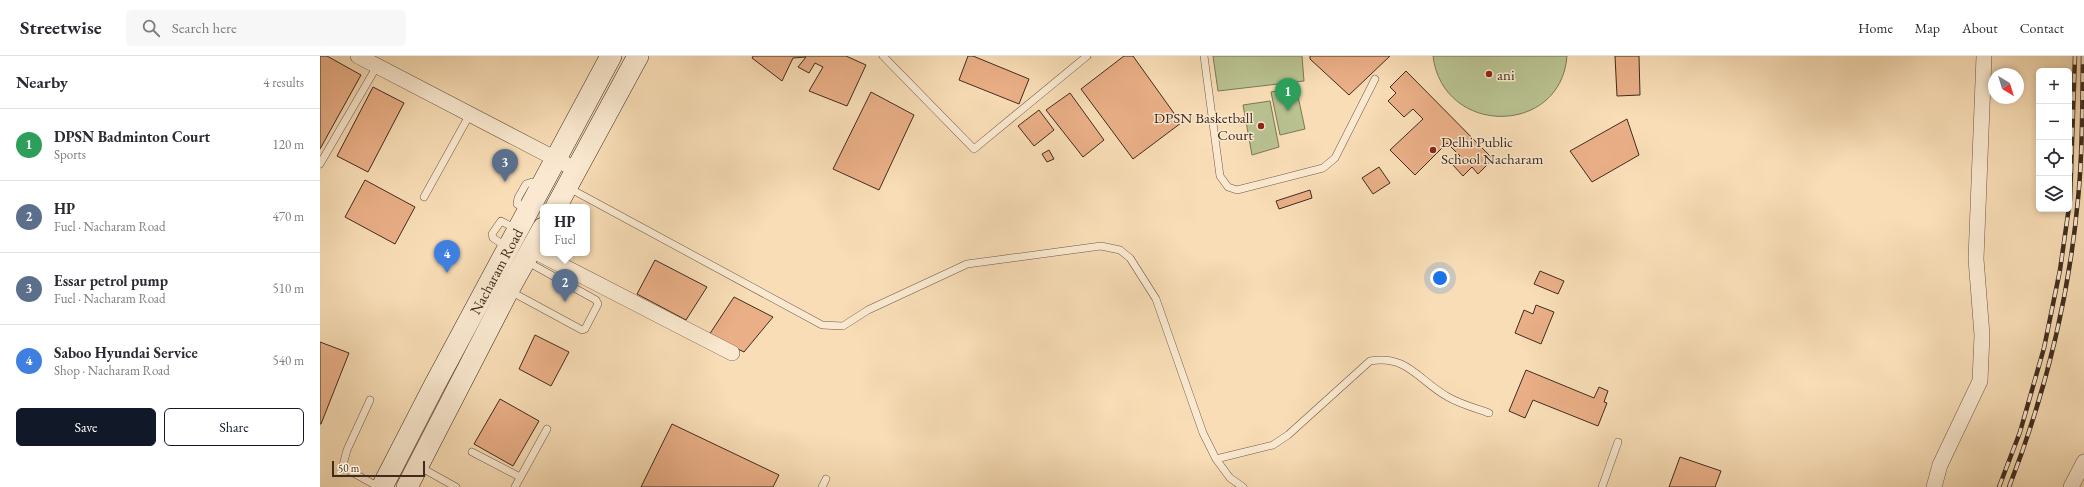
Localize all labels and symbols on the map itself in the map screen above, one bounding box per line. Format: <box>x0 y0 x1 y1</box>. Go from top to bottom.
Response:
place label: ani <box>1497 65 1515 84</box>
north arrow <box>1988 68 2024 104</box>
marker: ani <box>1484 69 1494 79</box>
pin: 1 <box>1275 78 1301 111</box>
place label: DPSN Basketball Court <box>1154 108 1253 144</box>
marker: DPSN Basketball Court <box>1256 121 1266 131</box>
place label: Delhi Public School Nacharam <box>1441 132 1544 168</box>
marker: Delhi Public School Nacharam <box>1428 145 1438 155</box>
pin: 3 <box>492 149 518 182</box>
street label: Nacharam Road <box>465 224 527 317</box>
pin: 4 <box>434 240 460 273</box>
your location <box>1430 268 1450 288</box>
pin: 2 <box>552 269 578 302</box>
scale bar <box>332 459 425 478</box>

